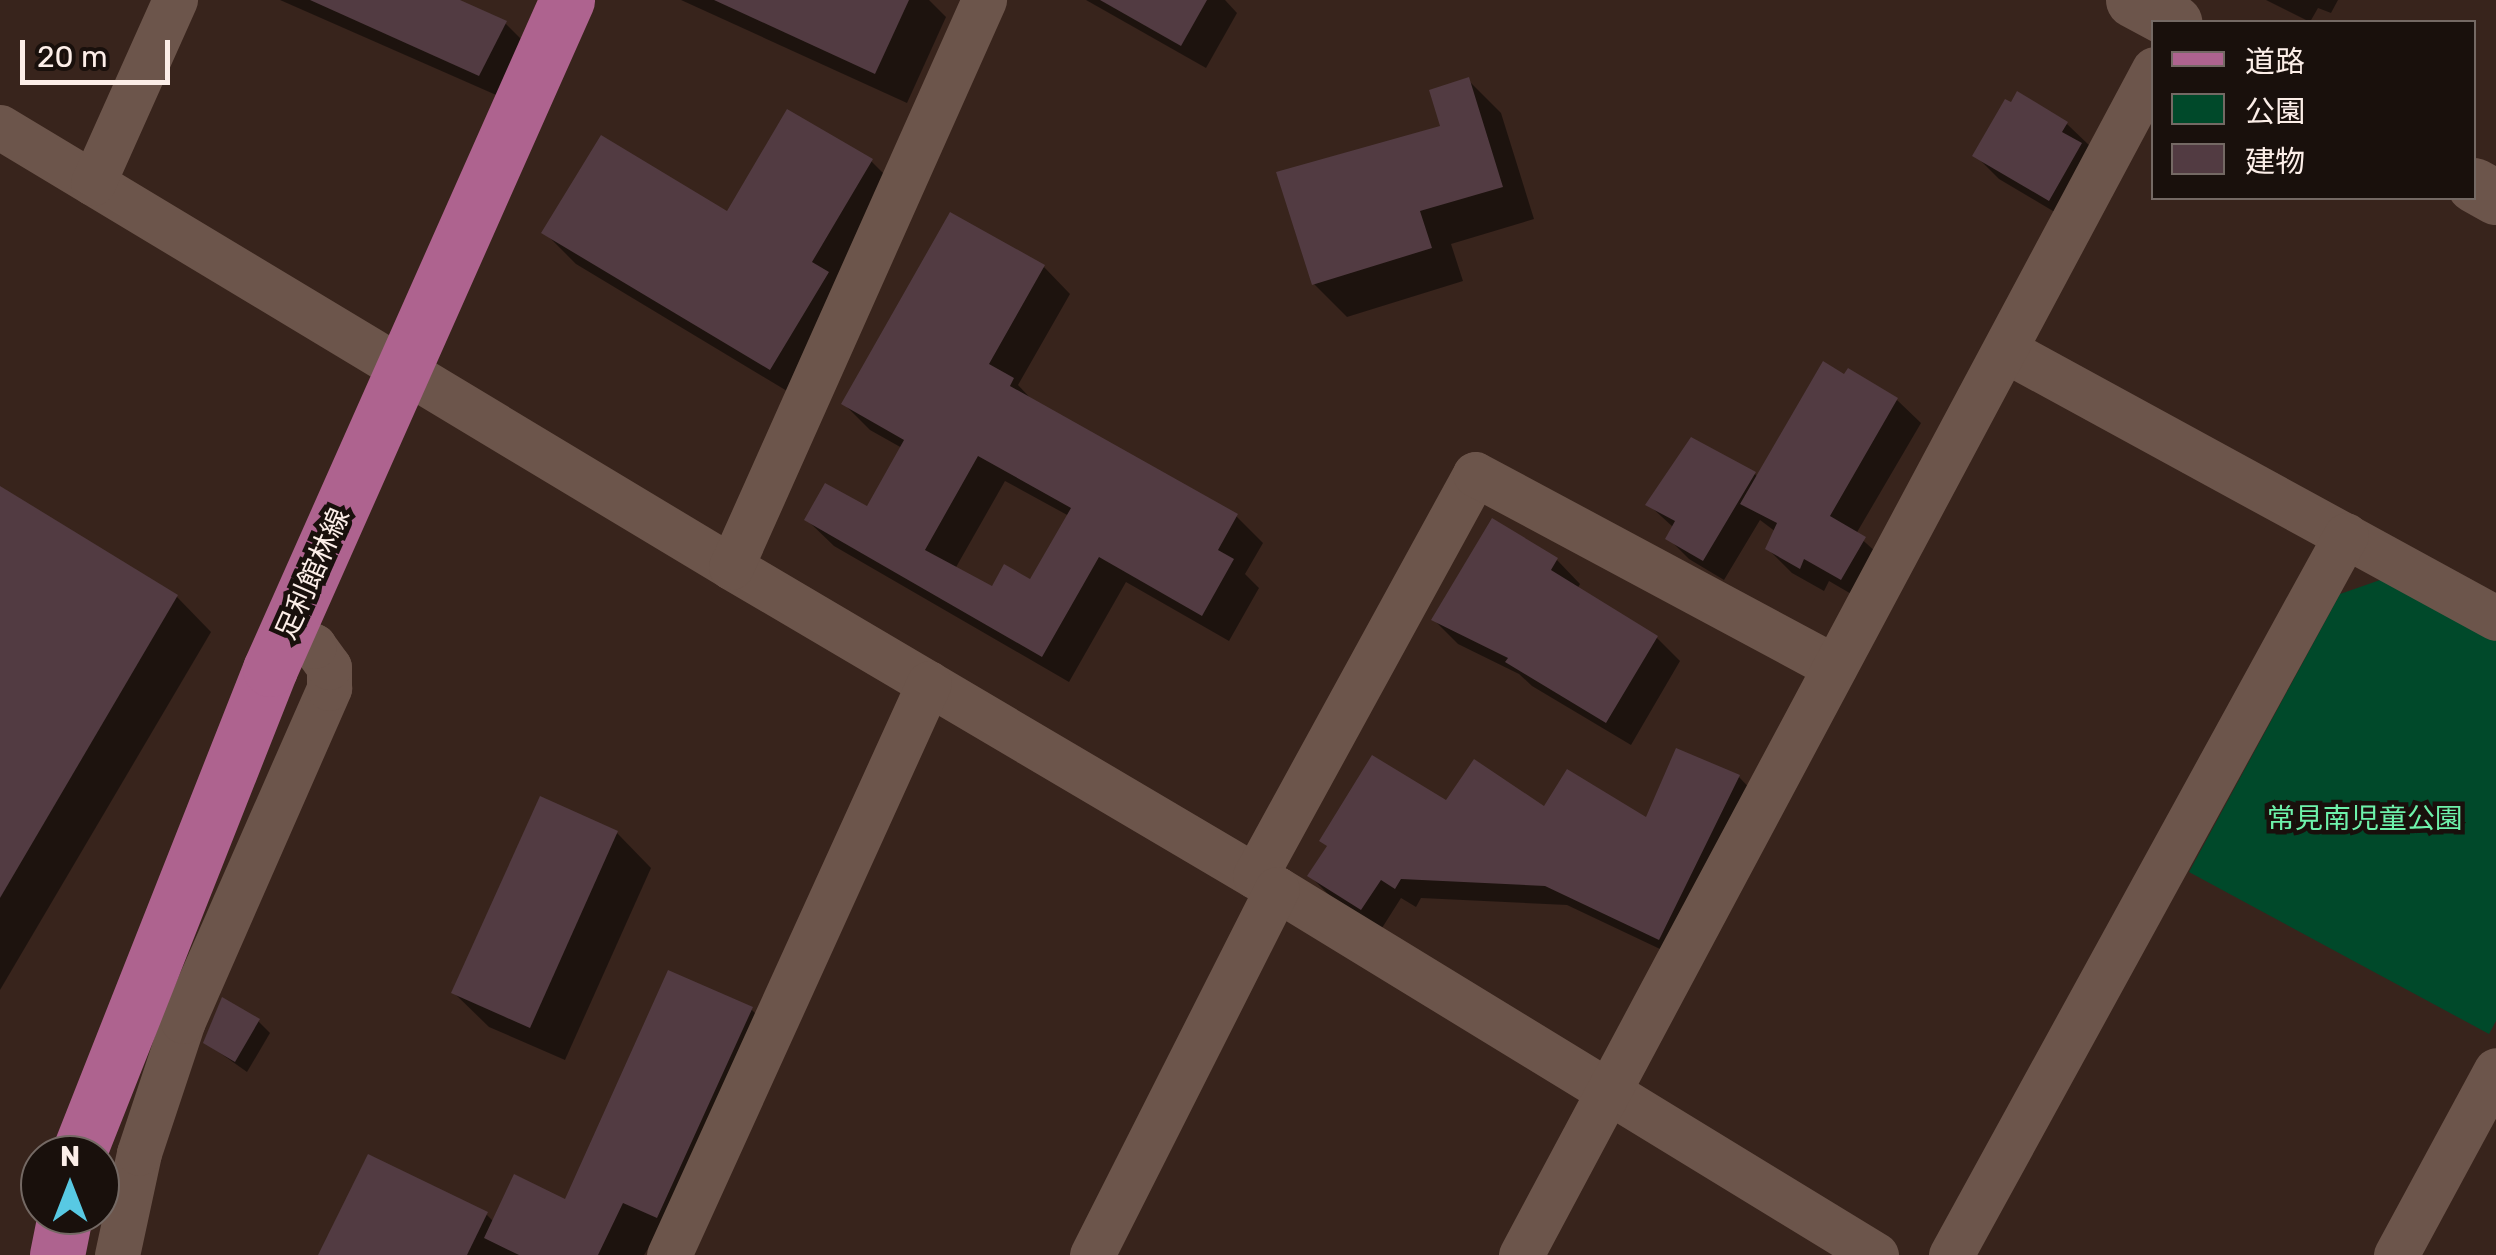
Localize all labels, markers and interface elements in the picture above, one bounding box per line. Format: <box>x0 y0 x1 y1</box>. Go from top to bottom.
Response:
scale bar <box>25 20 175 82</box>
legend <box>2151 20 2476 200</box>
text: 20 m <box>37 39 108 75</box>
text: 道路 <box>2245 44 2305 80</box>
text: 公園 <box>2245 94 2305 130</box>
text: 建物 <box>2245 144 2305 180</box>
street label: 足利館林線 <box>269 503 357 645</box>
park label: 常見南児童公園 <box>2267 802 2463 836</box>
north arrow <box>20 1135 120 1235</box>
text: N <box>60 1140 80 1173</box>

